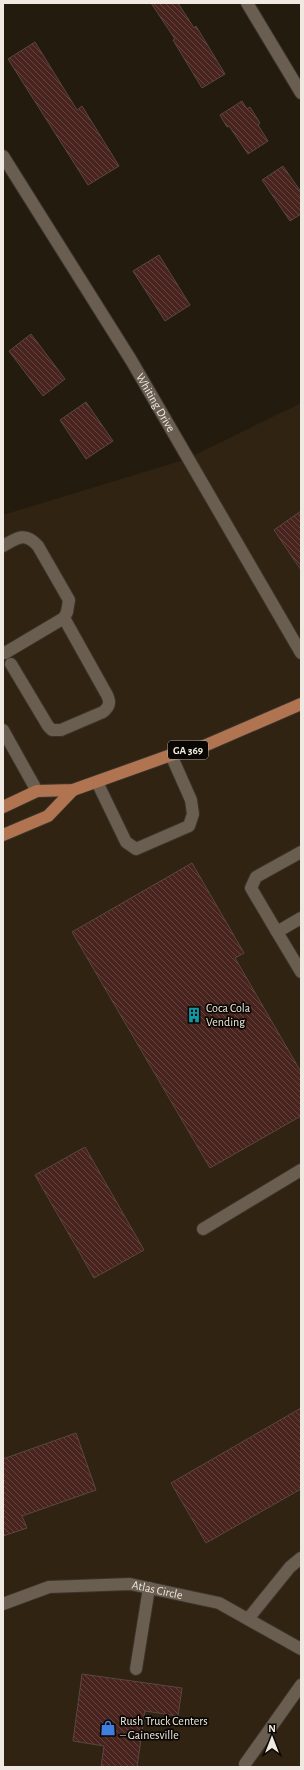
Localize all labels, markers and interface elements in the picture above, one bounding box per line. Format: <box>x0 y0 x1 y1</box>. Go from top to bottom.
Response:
street label: Whiting Drive <box>134 371 177 434</box>
road number: GA 369 <box>168 741 208 759</box>
place label: Coca Cola Vending <box>206 1002 251 1028</box>
building icon: Coca Cola Vending <box>185 1006 203 1024</box>
street label: Atlas Circle <box>131 1579 184 1601</box>
place label: Rush Truck Centers – Gainesville <box>119 1715 208 1741</box>
north arrow <box>252 1718 292 1758</box>
shop icon: Rush Truck Centers – Gainesville <box>99 1719 117 1737</box>
text: N <box>268 1723 276 1734</box>

